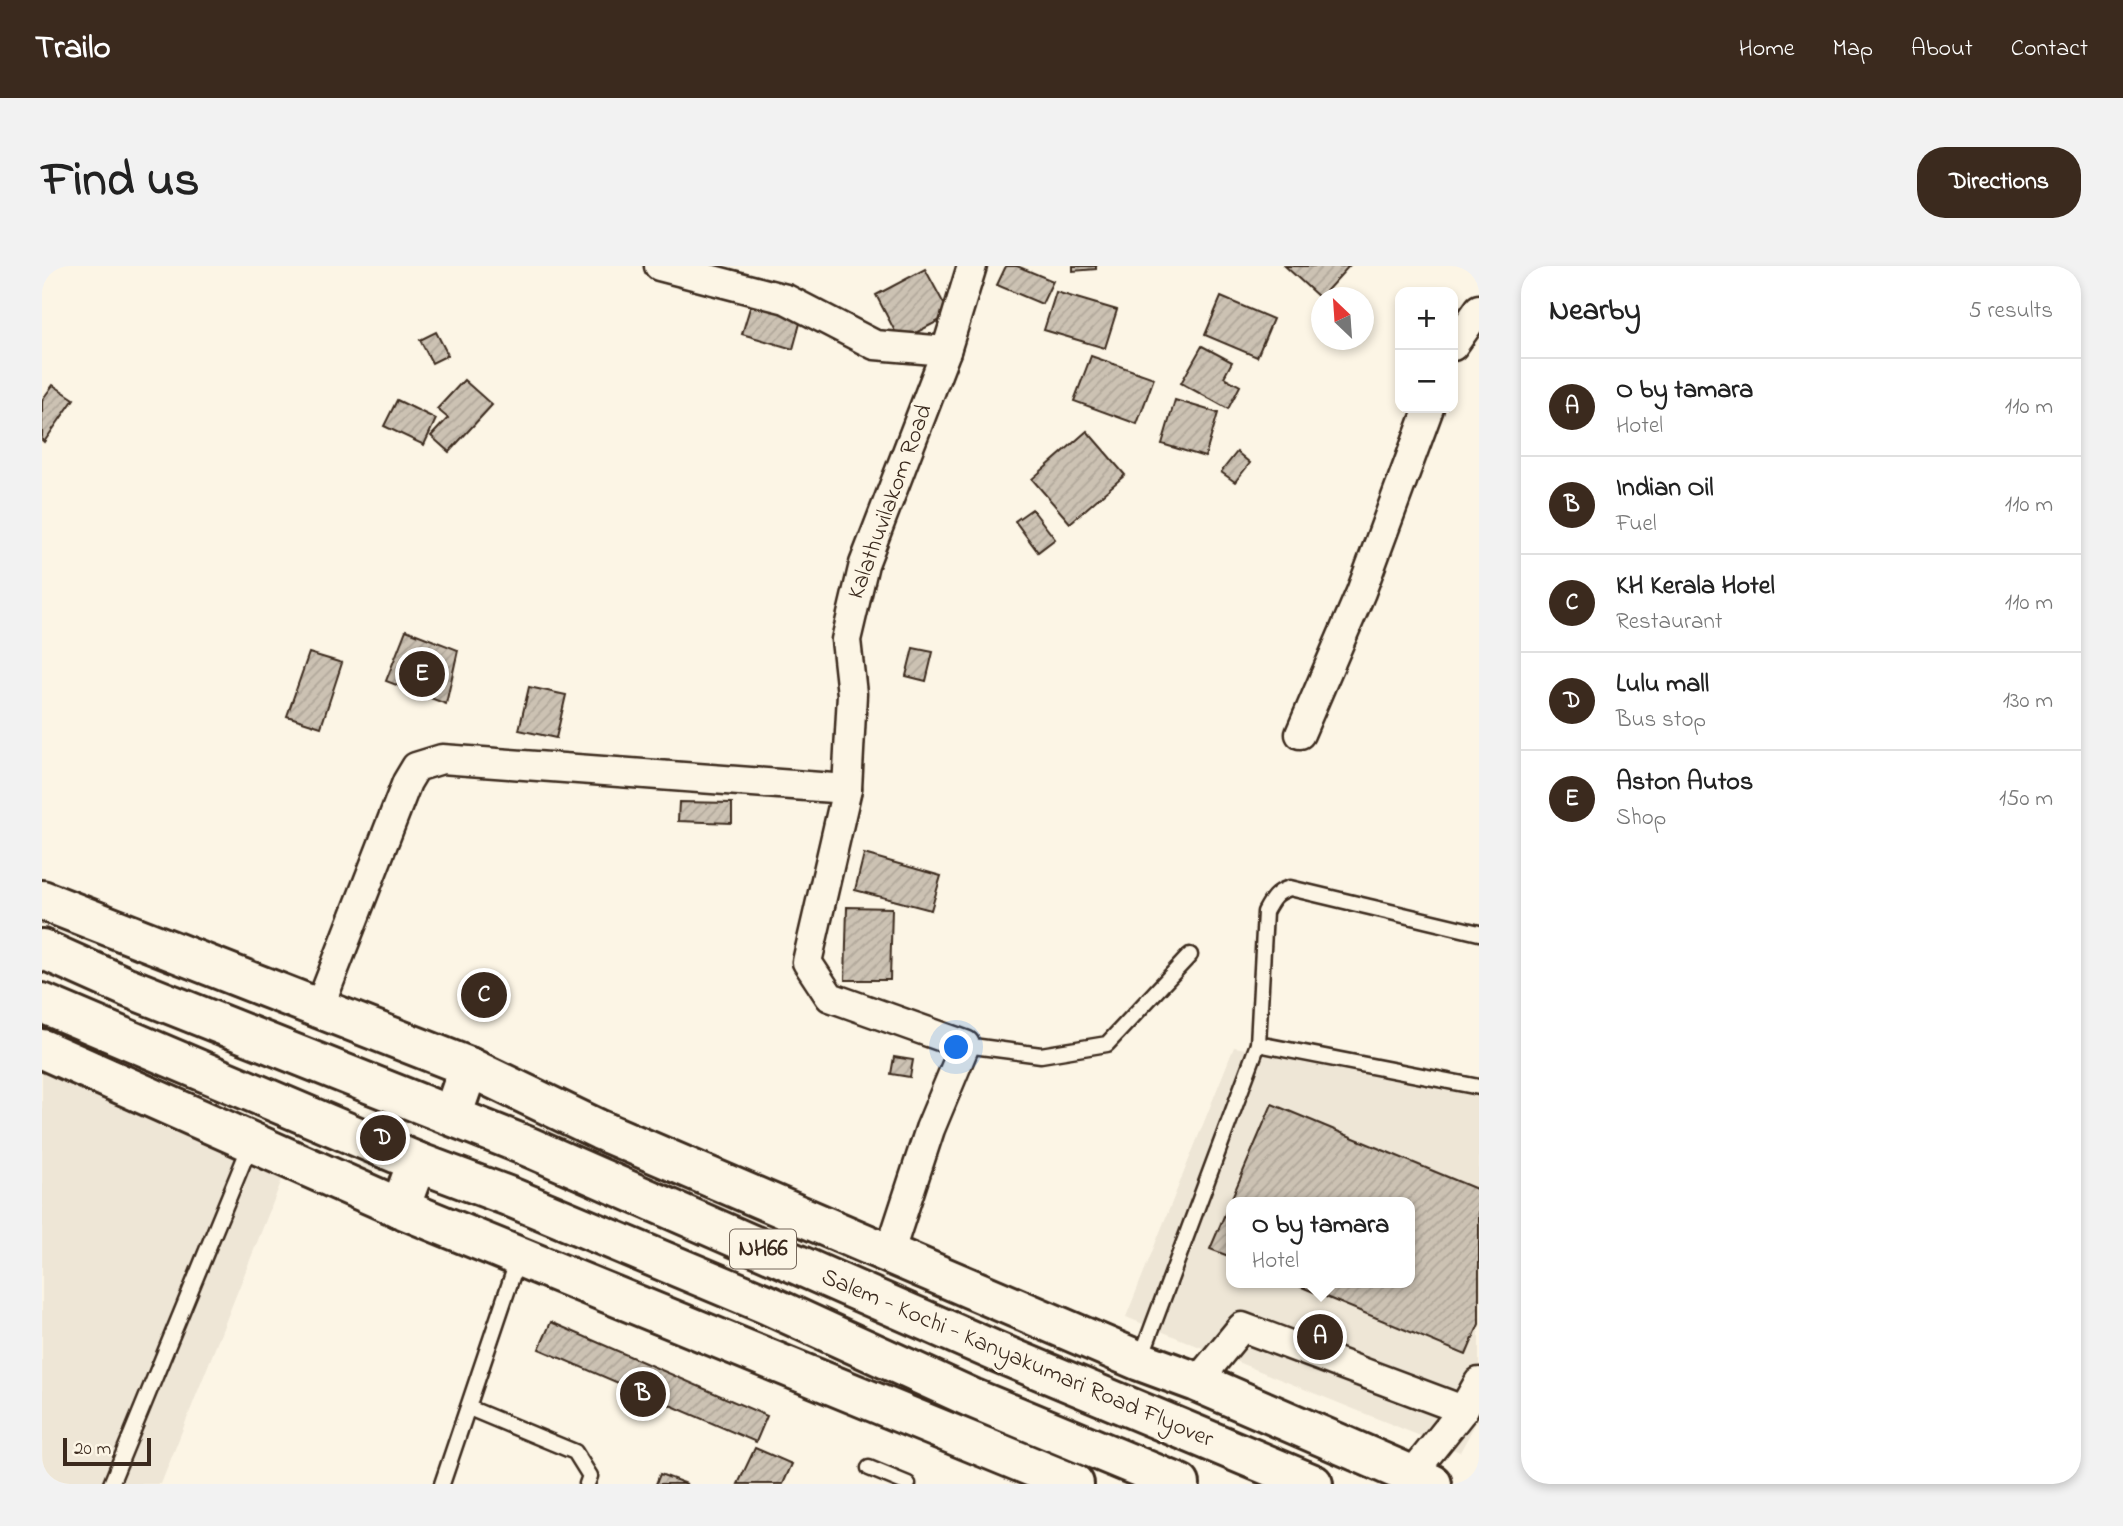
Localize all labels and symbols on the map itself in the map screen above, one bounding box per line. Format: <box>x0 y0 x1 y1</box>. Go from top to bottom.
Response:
north arrow <box>1311 287 1374 350</box>
street label: Kalathuvilakom Road <box>839 399 943 604</box>
pin: E <box>399 648 445 700</box>
pin: C <box>461 969 507 1021</box>
your location <box>939 1030 973 1064</box>
pin: D <box>360 1112 406 1164</box>
road number: NH66 <box>730 1230 796 1268</box>
street label: Salem - Kochi - Kanyakumari Road Flyover <box>815 1260 1219 1459</box>
pin: A <box>1297 1311 1343 1363</box>
pin: B <box>620 1368 666 1420</box>
scale bar <box>63 1435 150 1467</box>

